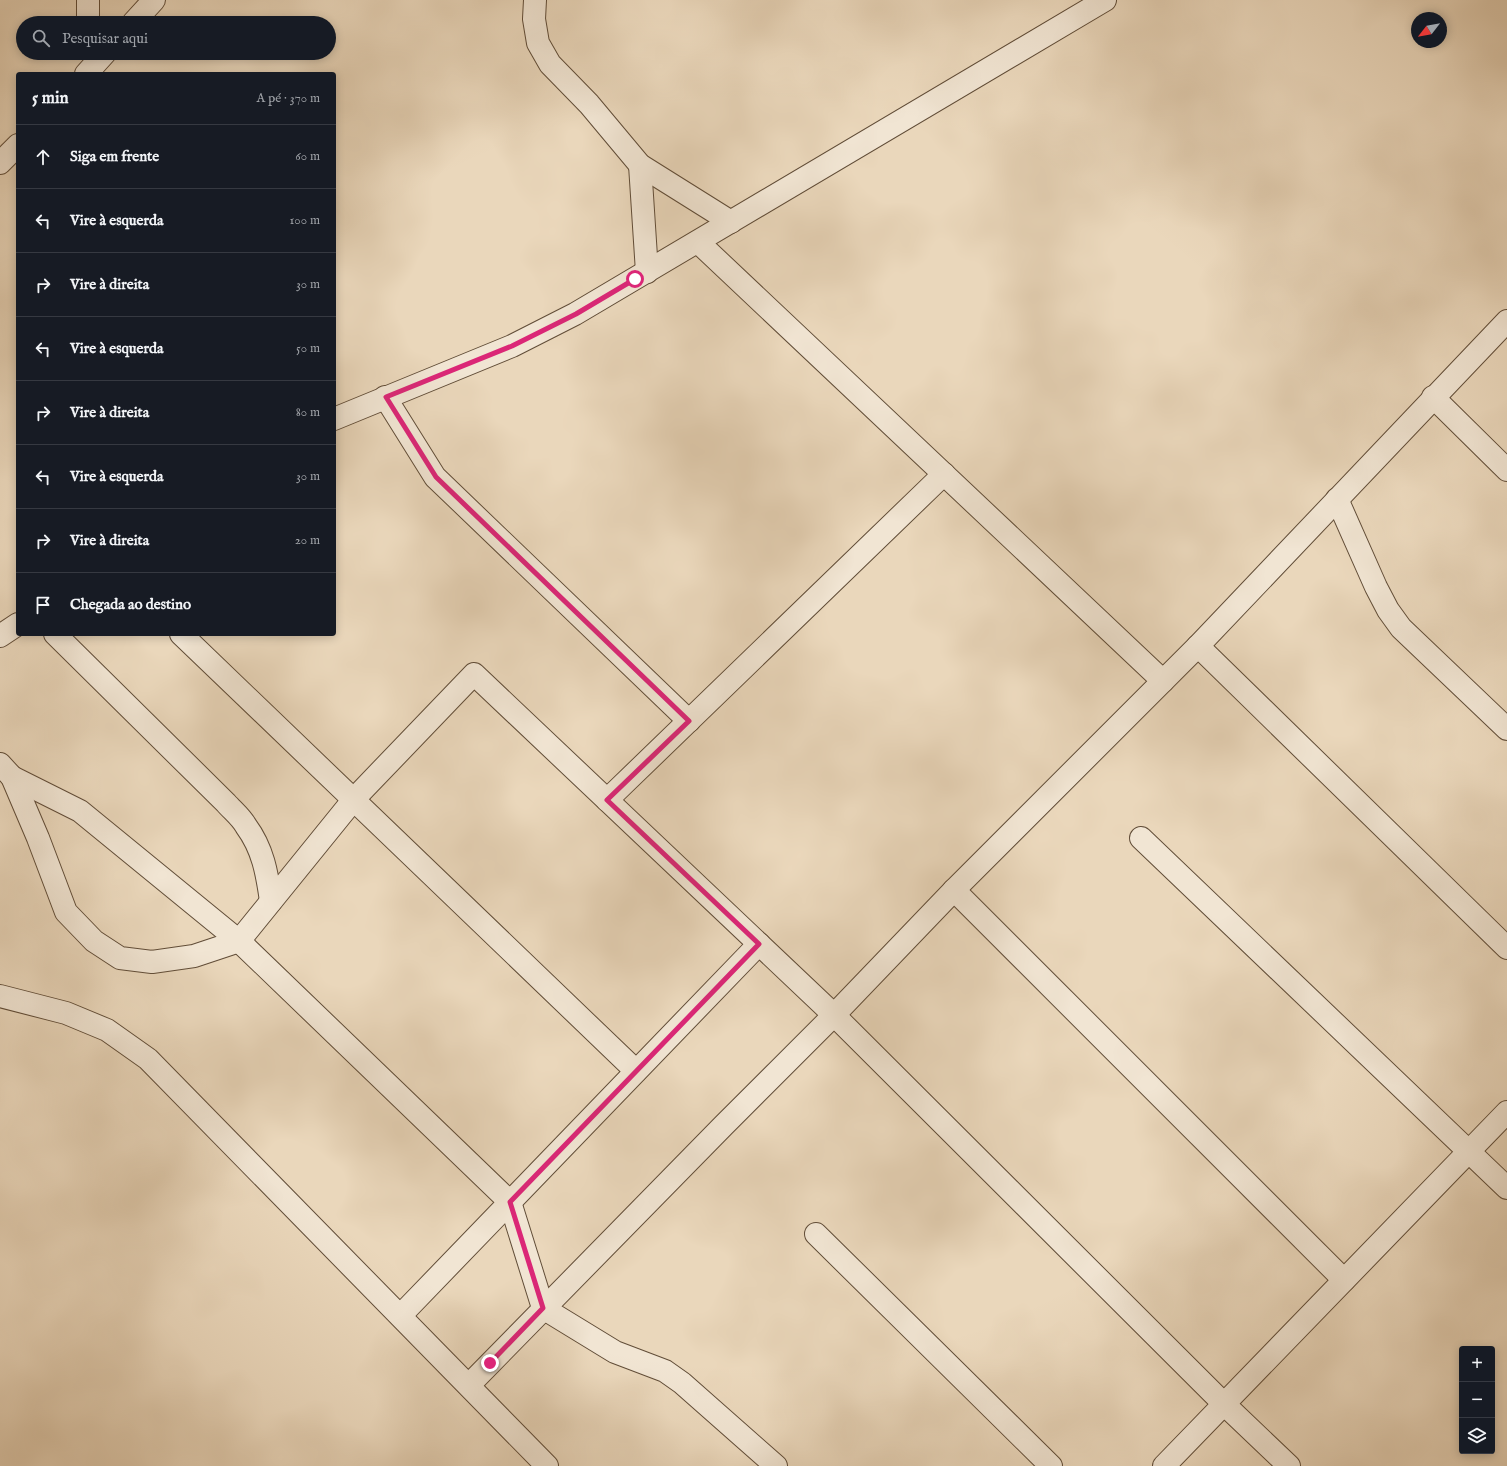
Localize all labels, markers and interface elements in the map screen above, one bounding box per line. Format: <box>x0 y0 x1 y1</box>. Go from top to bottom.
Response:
north arrow <box>1411 12 1447 48</box>
search box <box>16 16 336 60</box>
icon: search <box>30 27 52 49</box>
text: Pesquisar aqui <box>62 29 148 48</box>
text: 5 min <box>32 88 69 109</box>
text: A pé · 370 m <box>257 90 320 107</box>
icon: ahead <box>32 146 54 168</box>
text: Siga em frente <box>70 147 159 166</box>
text: 60 m <box>295 148 320 165</box>
icon: left <box>32 210 54 232</box>
text: Vire à esquerda <box>70 211 163 230</box>
text: 100 m <box>290 212 320 229</box>
route start <box>626 270 644 288</box>
icon: right <box>32 274 54 296</box>
text: Vire à direita <box>70 275 149 294</box>
text: 30 m <box>296 276 320 293</box>
icon: left <box>32 338 54 360</box>
text: Vire à esquerda <box>70 339 163 358</box>
text: 50 m <box>296 340 320 357</box>
icon: right <box>32 402 54 424</box>
text: Vire à direita <box>70 403 149 422</box>
text: 80 m <box>296 404 320 421</box>
icon: left <box>32 466 54 488</box>
text: Vire à esquerda <box>70 467 163 486</box>
text: 30 m <box>296 468 320 485</box>
icon: right <box>32 530 54 552</box>
text: Vire à direita <box>70 531 149 550</box>
text: 20 m <box>295 532 320 549</box>
icon: arrive <box>32 594 54 616</box>
text: Chegada ao destino <box>70 595 191 614</box>
map controls <box>1459 1346 1495 1454</box>
button: + <box>1459 1346 1495 1382</box>
route end <box>481 1354 499 1372</box>
button: − <box>1459 1382 1495 1418</box>
button: layers <box>1459 1418 1495 1454</box>

